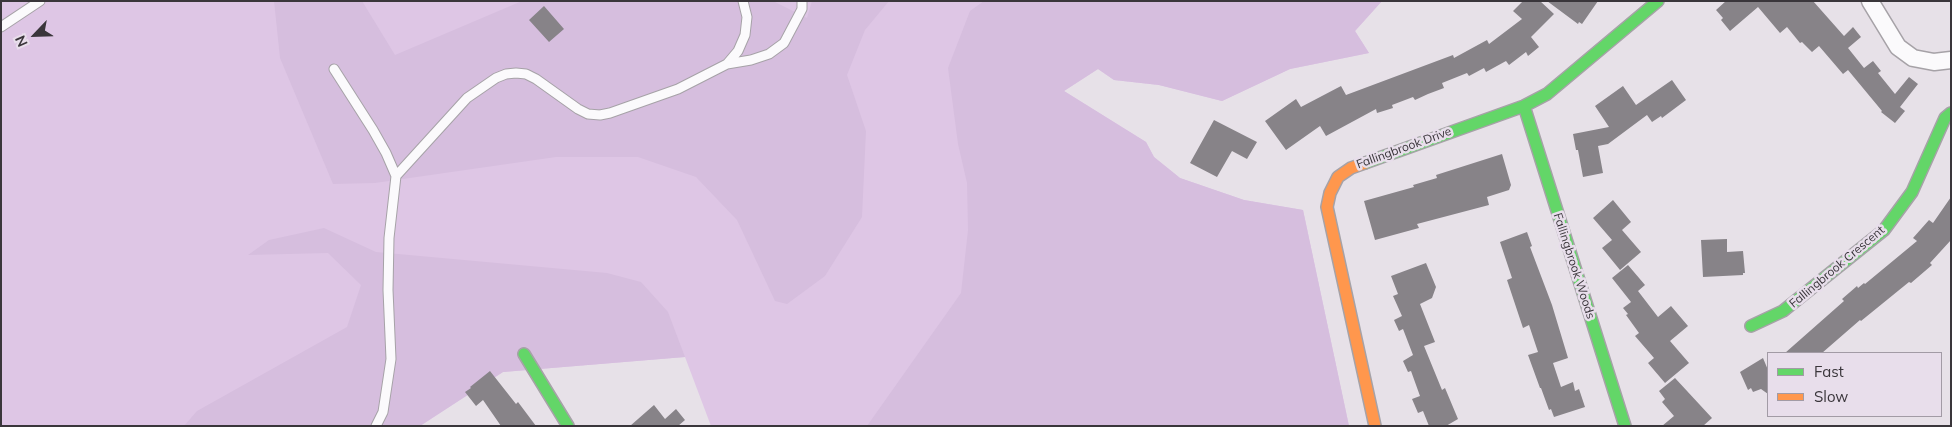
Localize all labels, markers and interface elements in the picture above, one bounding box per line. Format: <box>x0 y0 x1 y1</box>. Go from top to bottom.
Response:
north arrow <box>10 10 60 60</box>
text: N <box>11 33 32 50</box>
street label: Fallingbrook Drive <box>1355 124 1453 172</box>
street label: Fallingbrook Woods <box>1550 211 1598 321</box>
street label: Fallingbrook Crescent <box>1787 223 1887 311</box>
legend <box>1767 352 1942 417</box>
text: Fast <box>1814 362 1844 381</box>
text: Slow <box>1814 387 1848 406</box>

